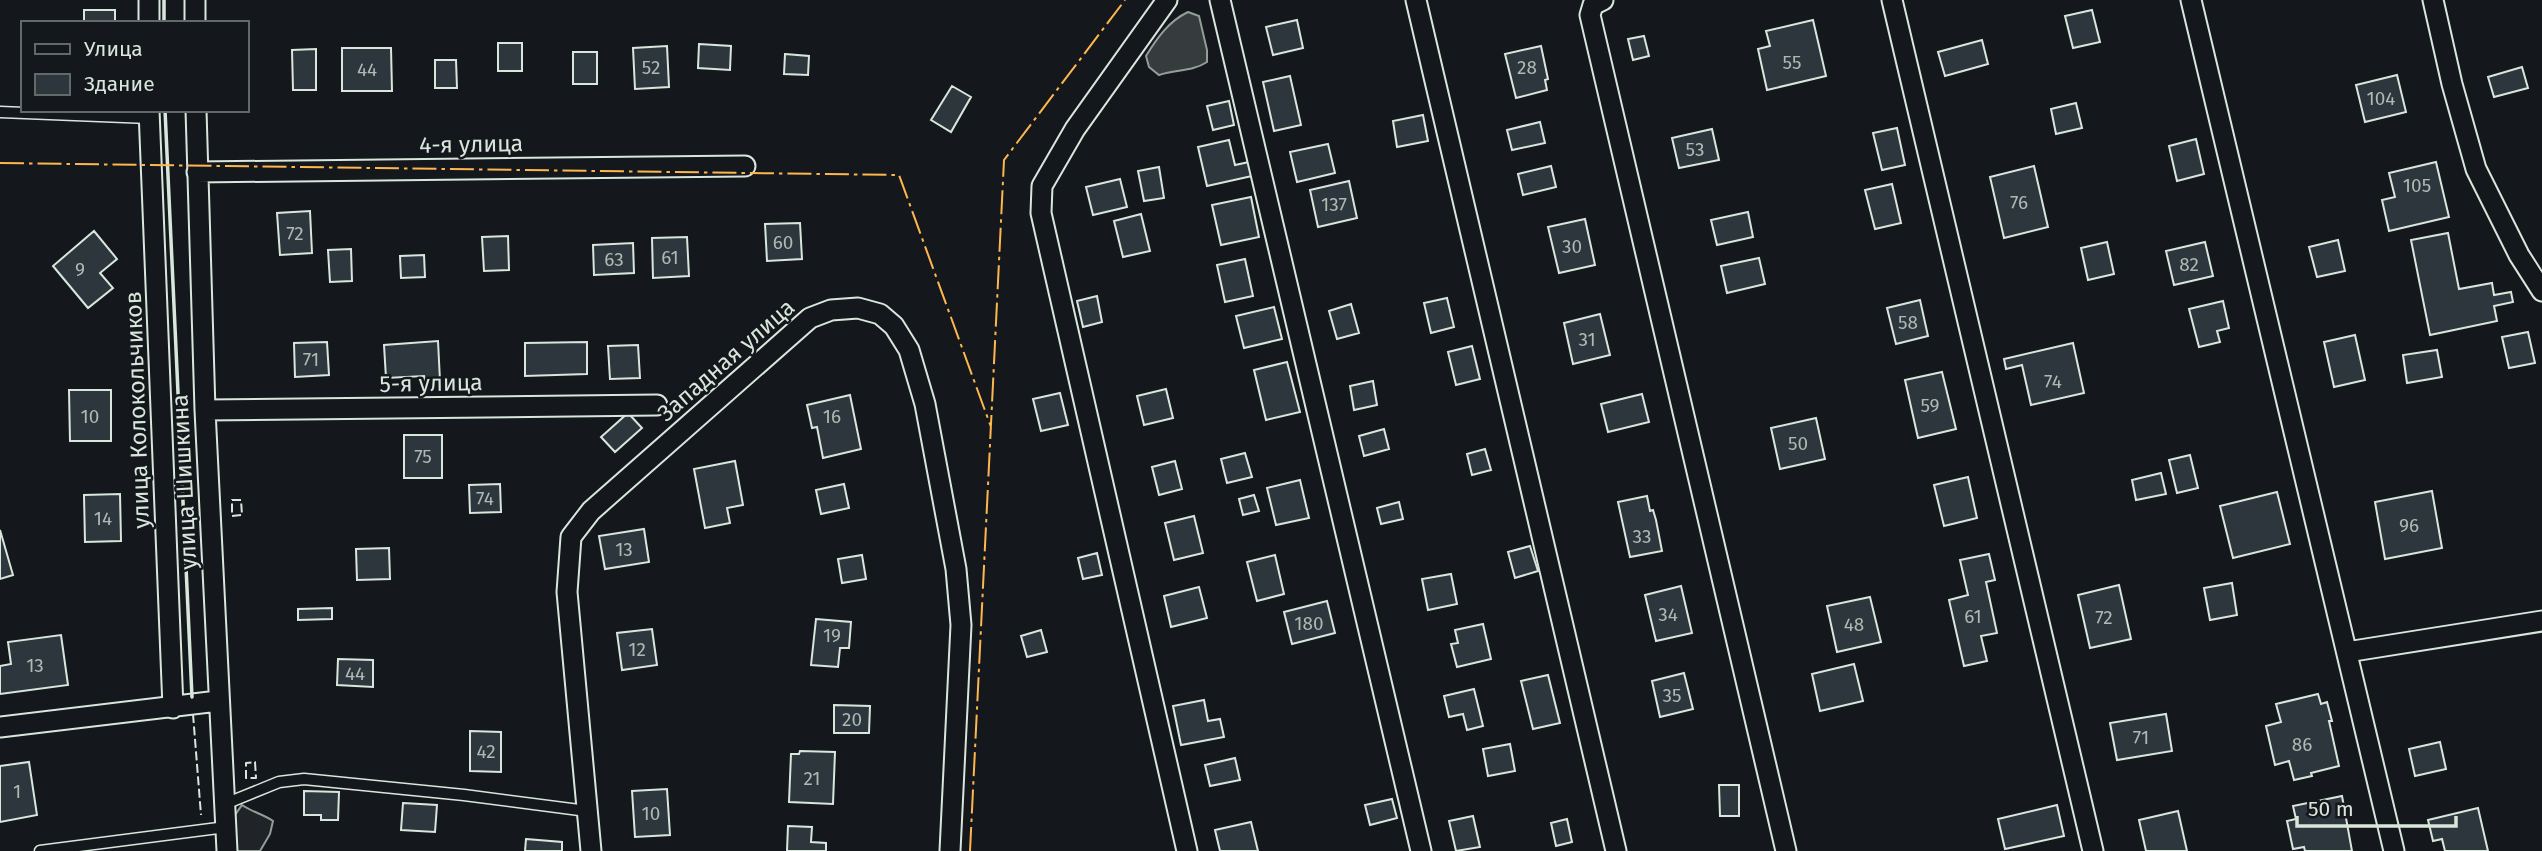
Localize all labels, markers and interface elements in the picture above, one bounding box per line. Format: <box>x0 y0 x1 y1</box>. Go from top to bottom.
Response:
legend <box>21 21 248 112</box>
text: Улица <box>84 36 143 62</box>
house number: 55 <box>1783 51 1801 74</box>
house number: 52 <box>642 56 660 79</box>
house number: 28 <box>1517 56 1537 79</box>
house number: 44 <box>357 58 377 81</box>
text: Здание <box>84 71 155 97</box>
house number: 104 <box>2367 87 2395 110</box>
street label: 4-я улица <box>419 129 523 159</box>
house number: 53 <box>1686 138 1704 161</box>
house number: 105 <box>2403 174 2431 197</box>
house number: 76 <box>2010 191 2028 214</box>
house number: 137 <box>1321 193 1347 216</box>
house number: 72 <box>286 222 304 245</box>
house number: 60 <box>773 231 793 254</box>
house number: 30 <box>1562 235 1582 258</box>
house number: 61 <box>661 246 679 269</box>
house number: 63 <box>604 248 624 271</box>
house number: 82 <box>2179 253 2199 276</box>
house number: 9 <box>75 258 85 281</box>
street label: улица Колокольчиков <box>119 291 155 529</box>
street label: Западная улица <box>652 293 800 427</box>
house number: 58 <box>1898 311 1918 334</box>
house number: 31 <box>1578 328 1596 351</box>
house number: 71 <box>303 348 319 371</box>
street label: 5-я улица <box>379 368 483 398</box>
house number: 74 <box>2044 370 2062 393</box>
street label: улица Шишкина <box>165 394 203 570</box>
house number: 59 <box>1920 394 1940 417</box>
house number: 10 <box>81 405 99 428</box>
house number: 16 <box>823 405 841 428</box>
house number: 50 <box>1788 432 1808 455</box>
house number: 75 <box>414 445 432 468</box>
house number: 74 <box>476 487 494 510</box>
house number: 14 <box>94 507 112 530</box>
house number: 96 <box>2399 514 2419 537</box>
house number: 33 <box>1633 525 1651 548</box>
house number: 13 <box>615 538 633 561</box>
house number: 34 <box>1658 603 1678 626</box>
house number: 61 <box>1964 605 1982 628</box>
house number: 72 <box>2095 606 2113 629</box>
house number: 180 <box>1294 612 1324 635</box>
house number: 48 <box>1844 613 1864 636</box>
house number: 19 <box>823 624 841 647</box>
house number: 12 <box>628 638 646 661</box>
house number: 13 <box>26 654 44 677</box>
house number: 44 <box>345 662 365 685</box>
house number: 35 <box>1662 684 1682 707</box>
house number: 20 <box>842 708 862 731</box>
house number: 71 <box>2133 726 2149 749</box>
house number: 86 <box>2292 733 2312 756</box>
house number: 42 <box>476 740 496 763</box>
house number: 21 <box>803 767 821 790</box>
house number: 1 <box>13 780 21 803</box>
scale bar <box>2297 784 2456 828</box>
text: 50 m <box>2308 796 2354 822</box>
house number: 10 <box>642 802 660 825</box>

